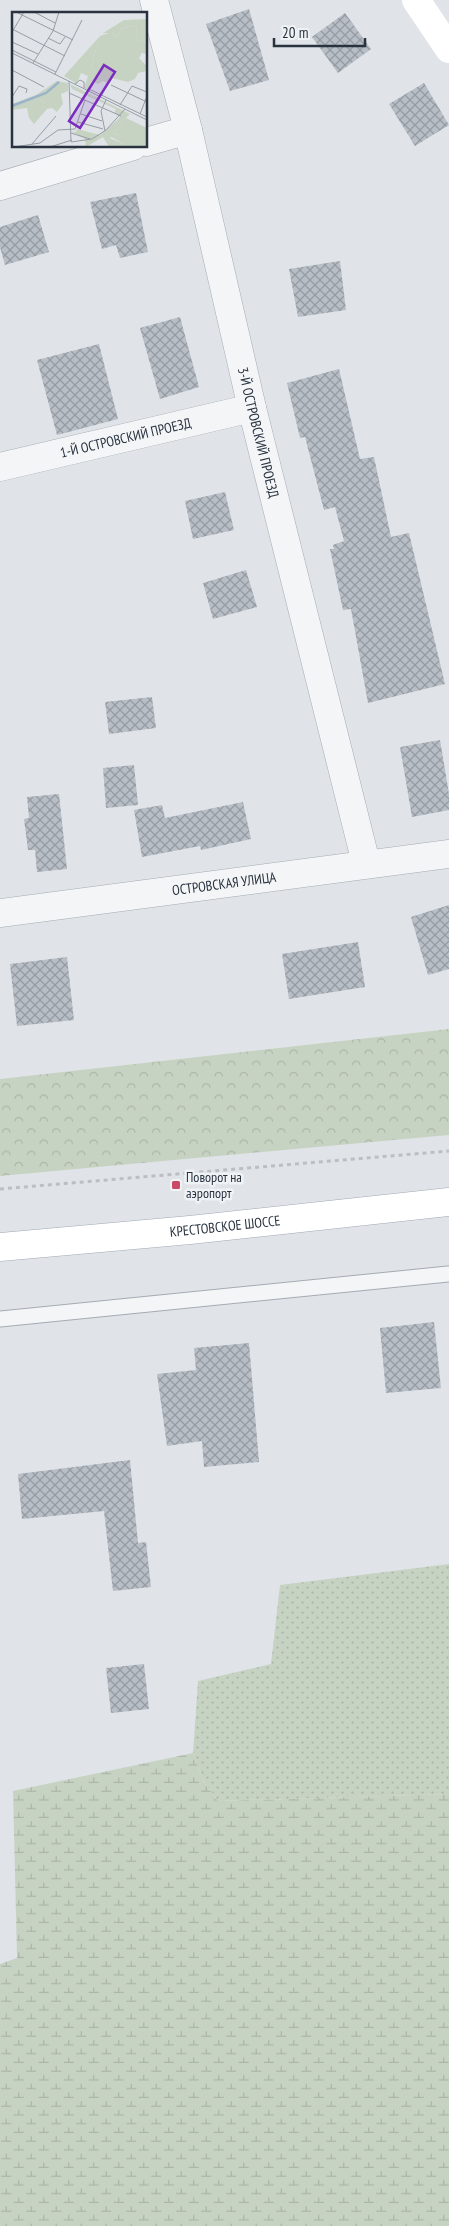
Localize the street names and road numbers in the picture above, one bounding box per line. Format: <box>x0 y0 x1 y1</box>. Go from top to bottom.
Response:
street label: 3-Й ОСТРОВСКИЙ ПРОЕЗД <box>234 365 283 500</box>
street label: 1-Й ОСТРОВСКИЙ ПРОЕЗД <box>58 413 193 462</box>
street label: ОСТРОВСКАЯ УЛИЦА <box>171 868 278 899</box>
street label: КРЕСТОВСКОЕ ШОССЕ <box>169 1211 281 1241</box>

